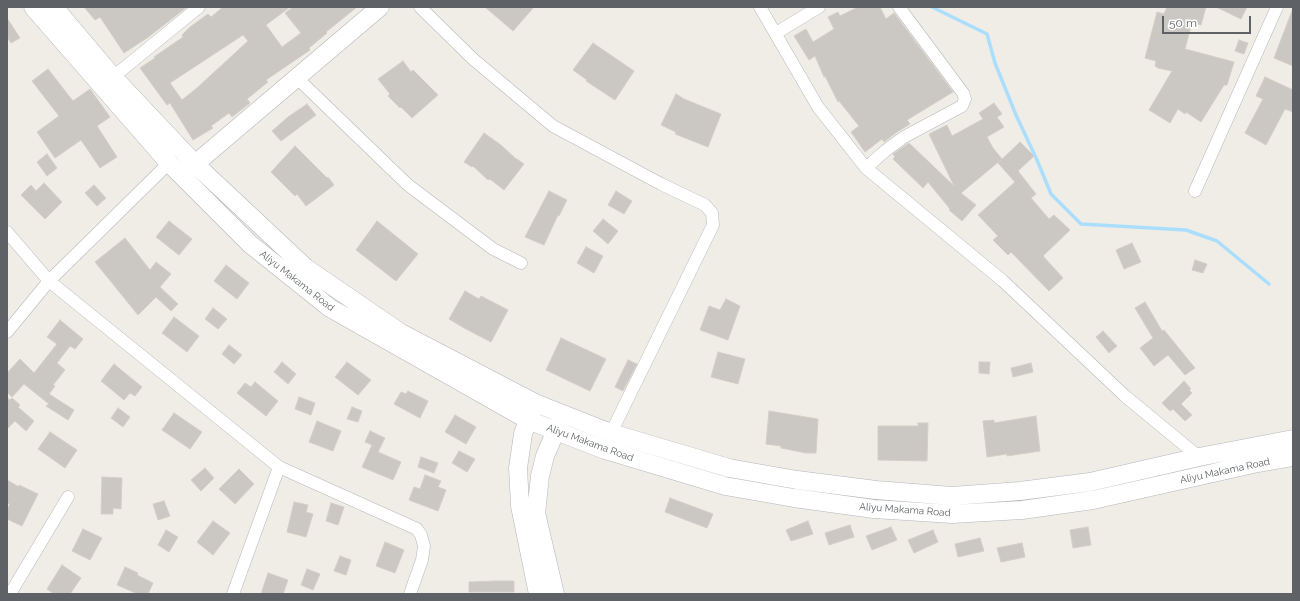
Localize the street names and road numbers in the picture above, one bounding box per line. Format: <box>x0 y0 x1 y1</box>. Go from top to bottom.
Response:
street label: Aliyu Makama Road <box>257 248 337 314</box>
street label: Aliyu Makama Road <box>545 422 635 464</box>
street label: Aliyu Makama Road <box>1179 456 1271 486</box>
street label: Aliyu Makama Road <box>859 501 951 519</box>

